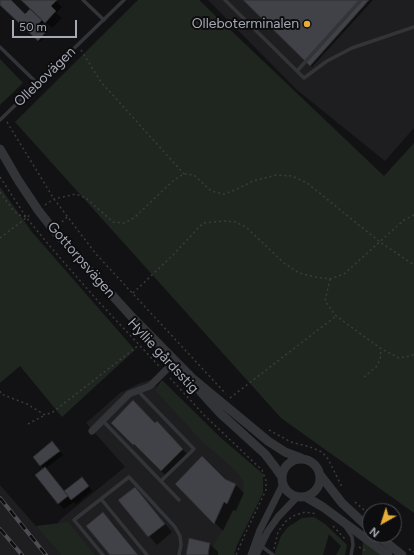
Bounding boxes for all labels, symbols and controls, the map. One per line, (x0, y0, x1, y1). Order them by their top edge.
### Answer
scale bar (14, 12, 79, 38)
place label: Olleboterminalen (192, 16, 299, 32)
marker: Olleboterminalen (302, 19, 312, 29)
text: 50 m (19, 20, 47, 34)
street label: Ollebovägen (11, 44, 79, 110)
street label: Gottorpsvägen (43, 219, 119, 301)
street label: Hyllie gårdsstig (124, 315, 202, 397)
north arrow (362, 503, 402, 543)
text: N (367, 524, 382, 540)

